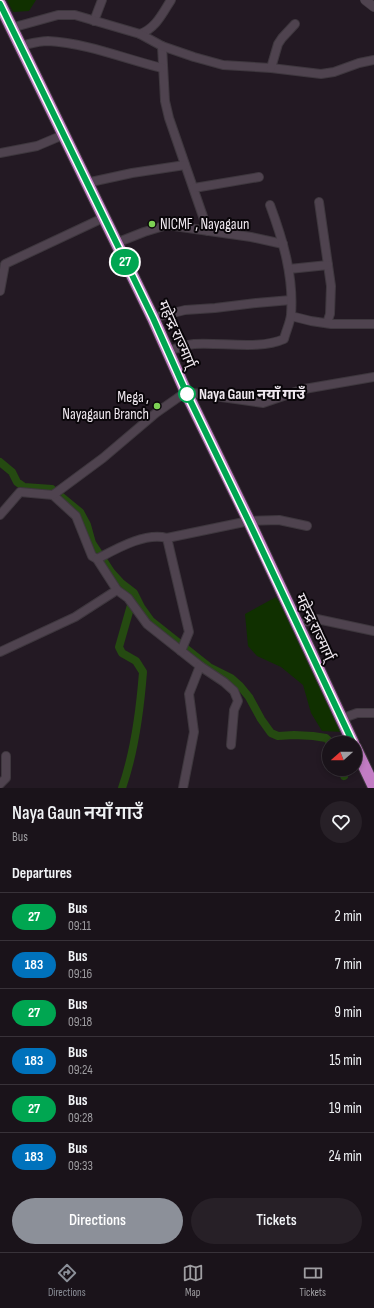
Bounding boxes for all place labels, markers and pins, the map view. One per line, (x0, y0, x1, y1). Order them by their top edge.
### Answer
place label: NICMF , Nayagaun (160, 215, 249, 234)
marker: NICMF , Nayagaun (147, 219, 157, 229)
marker: Naya Gaun नयाँ गाउँ (178, 385, 196, 403)
place label: Naya Gaun नयाँ गाउँ (199, 385, 305, 404)
place label: Mega , Nayagaun Branch (62, 388, 149, 424)
marker: Mega , Nayagaun Branch (152, 401, 162, 411)

